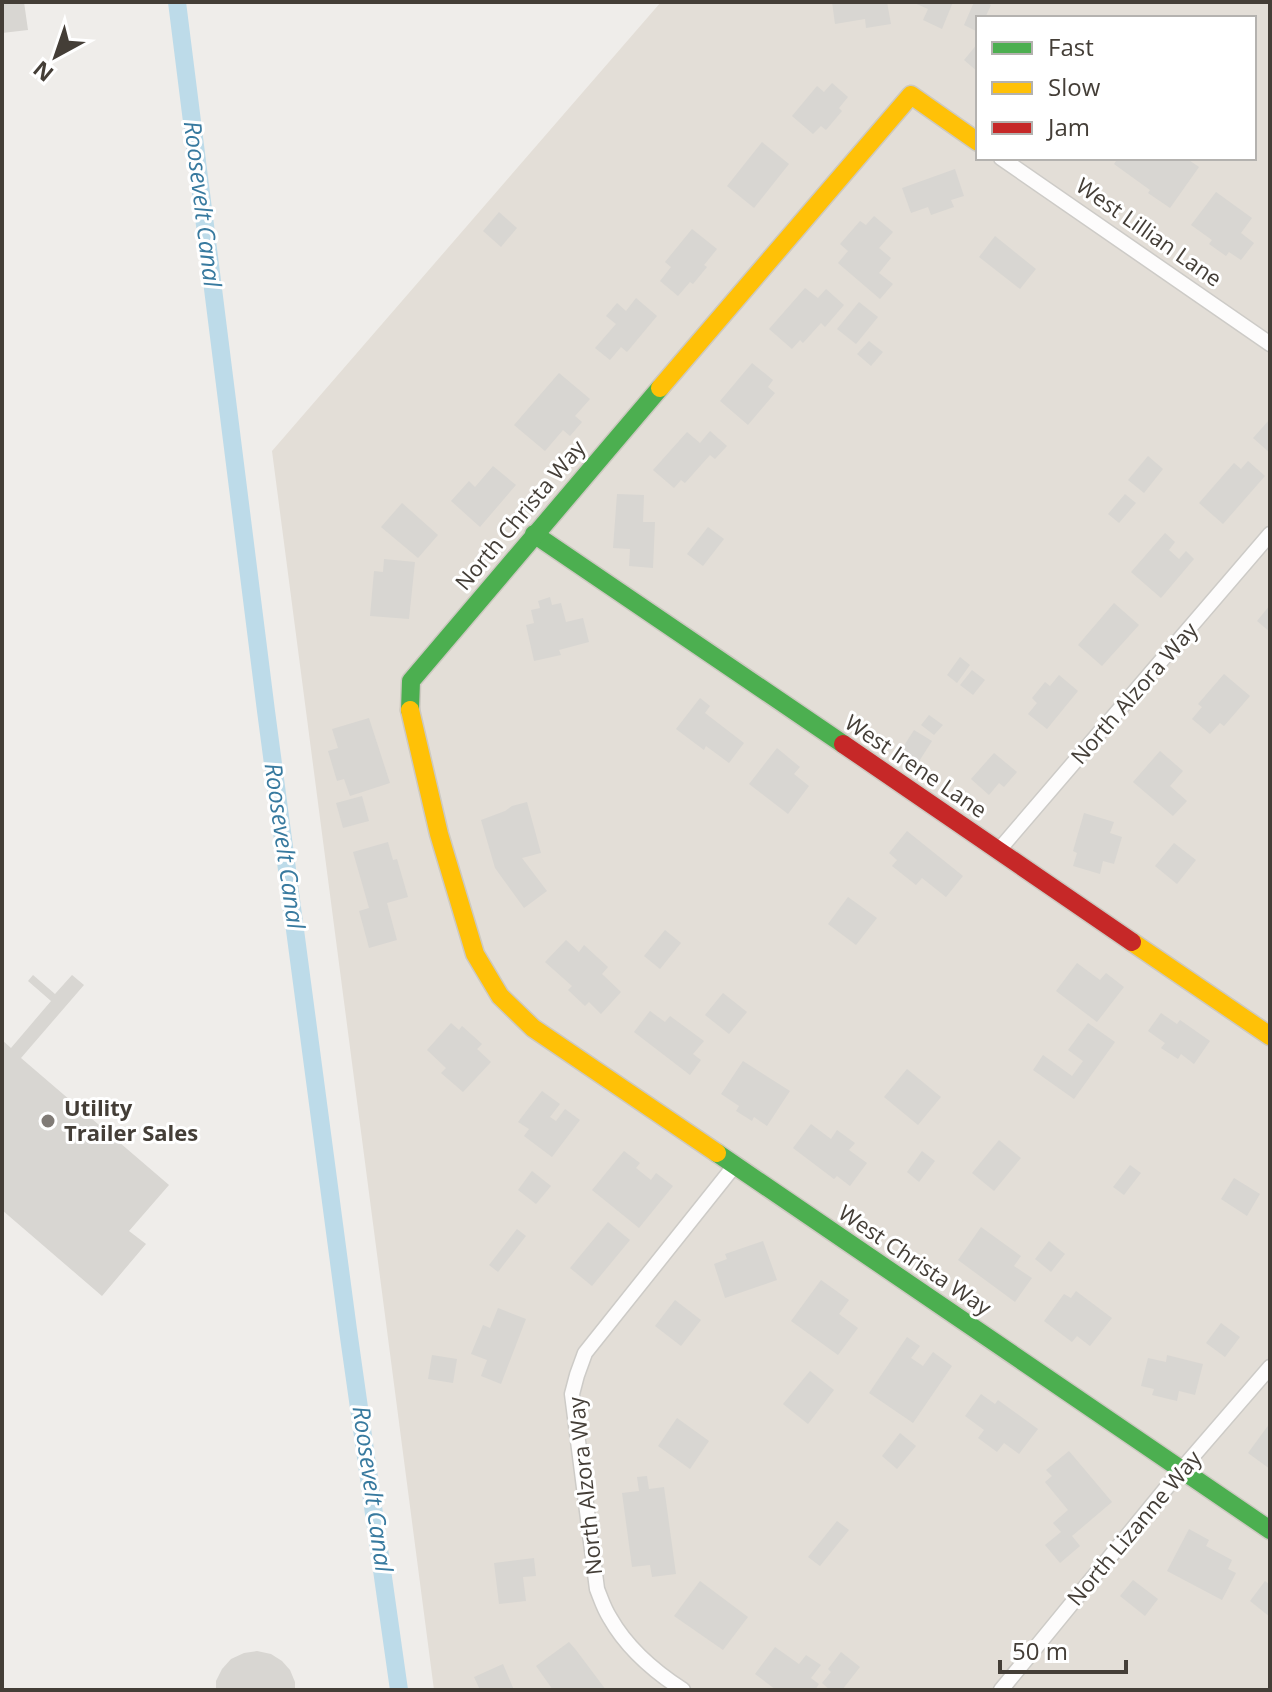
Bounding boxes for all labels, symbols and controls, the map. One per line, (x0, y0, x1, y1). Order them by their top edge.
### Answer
north arrow (16, 16, 96, 96)
legend (976, 16, 1256, 160)
text: Fast (1048, 30, 1094, 63)
text: N (26, 55, 59, 89)
text: Slow (1048, 70, 1101, 103)
text: Jam (1046, 110, 1090, 143)
water label: Roosevelt Canal (177, 119, 230, 290)
street label: West Lillian Lane (1071, 170, 1228, 293)
street label: North Christa Way (447, 432, 592, 596)
street label: North Alzora Way (1063, 614, 1204, 770)
street label: West Irene Lane (840, 707, 993, 824)
water label: Roosevelt Canal (257, 761, 314, 932)
place label: Utility Trailer Sales (64, 1092, 198, 1147)
marker: Utility Trailer Sales (39, 1112, 57, 1130)
street label: West Christa Way (833, 1197, 999, 1322)
street label: North Alzora Way (560, 1394, 608, 1577)
water label: Roosevelt Canal (345, 1404, 402, 1575)
street label: North Lizanne Way (1059, 1443, 1208, 1611)
scale bar (1000, 1624, 1126, 1674)
text: 50 m (1012, 1634, 1068, 1667)

